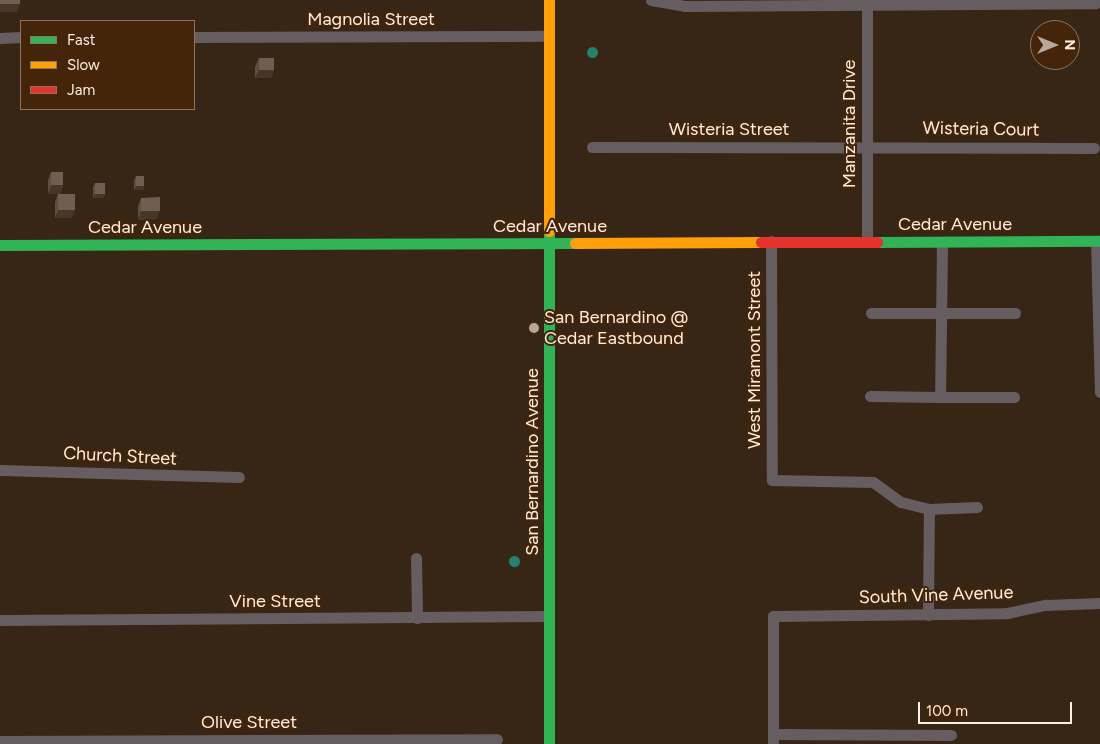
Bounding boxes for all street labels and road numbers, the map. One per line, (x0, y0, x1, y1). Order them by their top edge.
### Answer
street label: Magnolia Street (307, 8, 435, 30)
street label: Manzanita Drive (838, 60, 860, 188)
street label: Wisteria Court (922, 117, 1040, 141)
street label: Wisteria Street (669, 118, 789, 140)
street label: Cedar Avenue (898, 213, 1012, 235)
street label: Cedar Avenue (493, 215, 607, 237)
street label: Cedar Avenue (88, 216, 202, 238)
street label: West Miramont Street (743, 271, 765, 449)
street label: San Bernardino Avenue (521, 368, 543, 556)
street label: Church Street (63, 442, 177, 470)
street label: South Vine Avenue (858, 582, 1014, 608)
street label: Vine Street (229, 590, 321, 612)
street label: Olive Street (201, 711, 297, 733)

